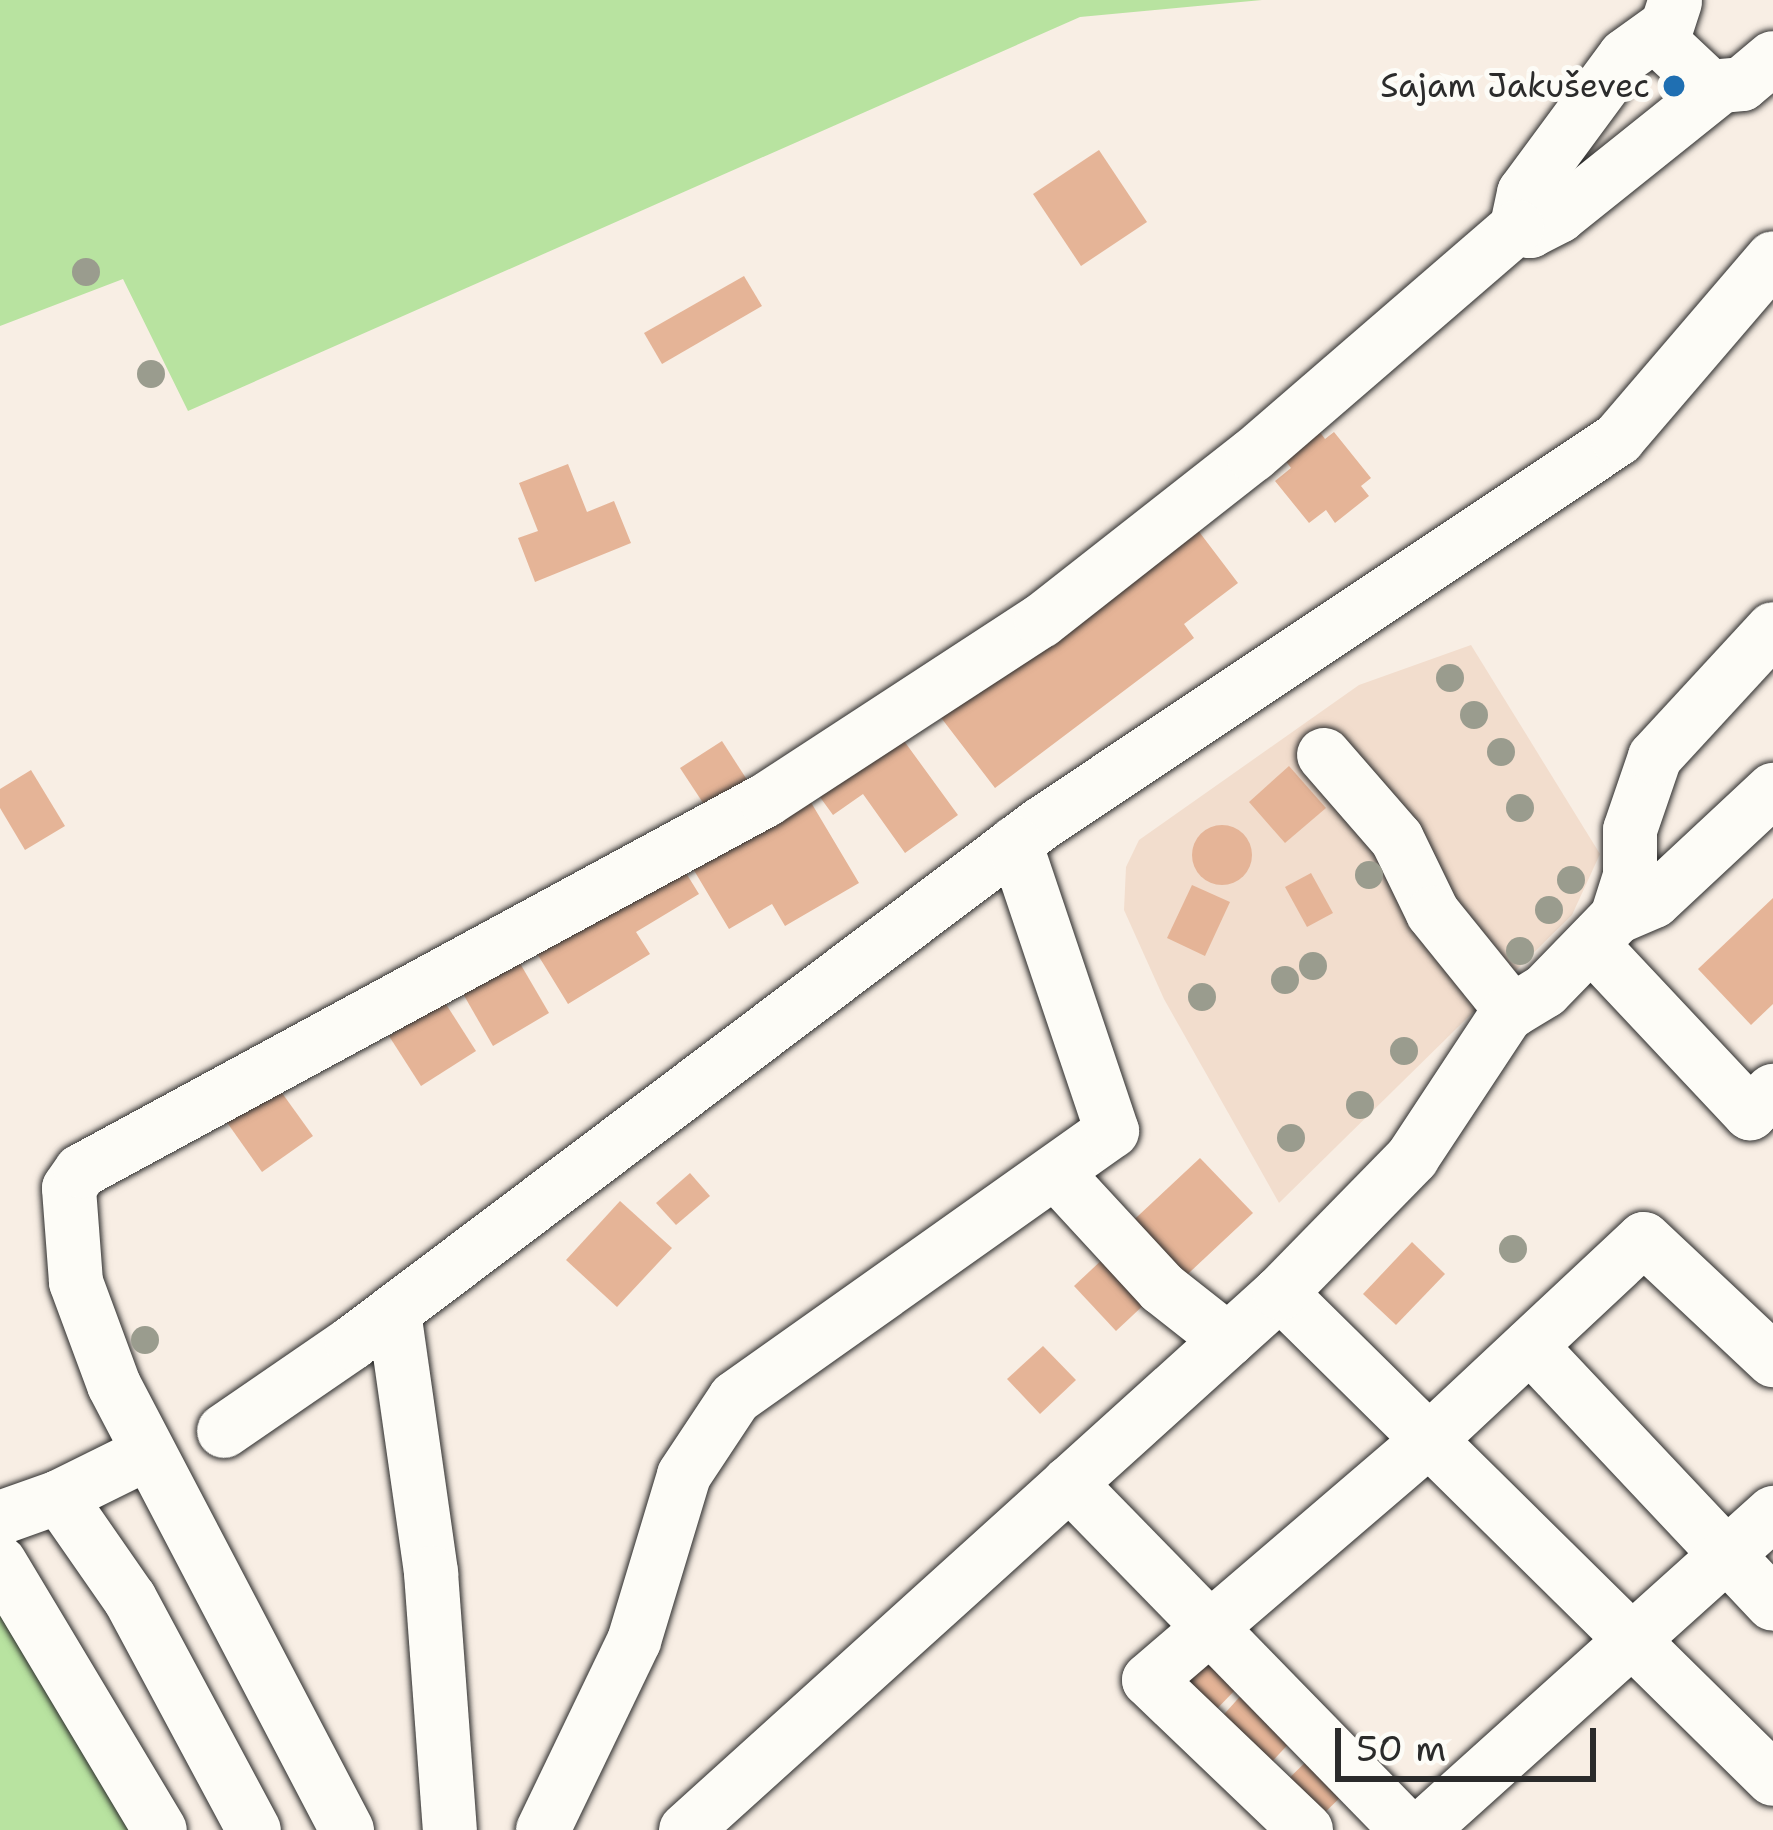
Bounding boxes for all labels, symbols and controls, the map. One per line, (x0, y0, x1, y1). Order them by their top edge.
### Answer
place label: Sajam Jakuševec (1380, 66, 1650, 106)
marker: Sajam Jakuševec (1661, 73, 1687, 99)
scale bar (1341, 1704, 1602, 1778)
text: 50 m (1356, 1724, 1446, 1773)

